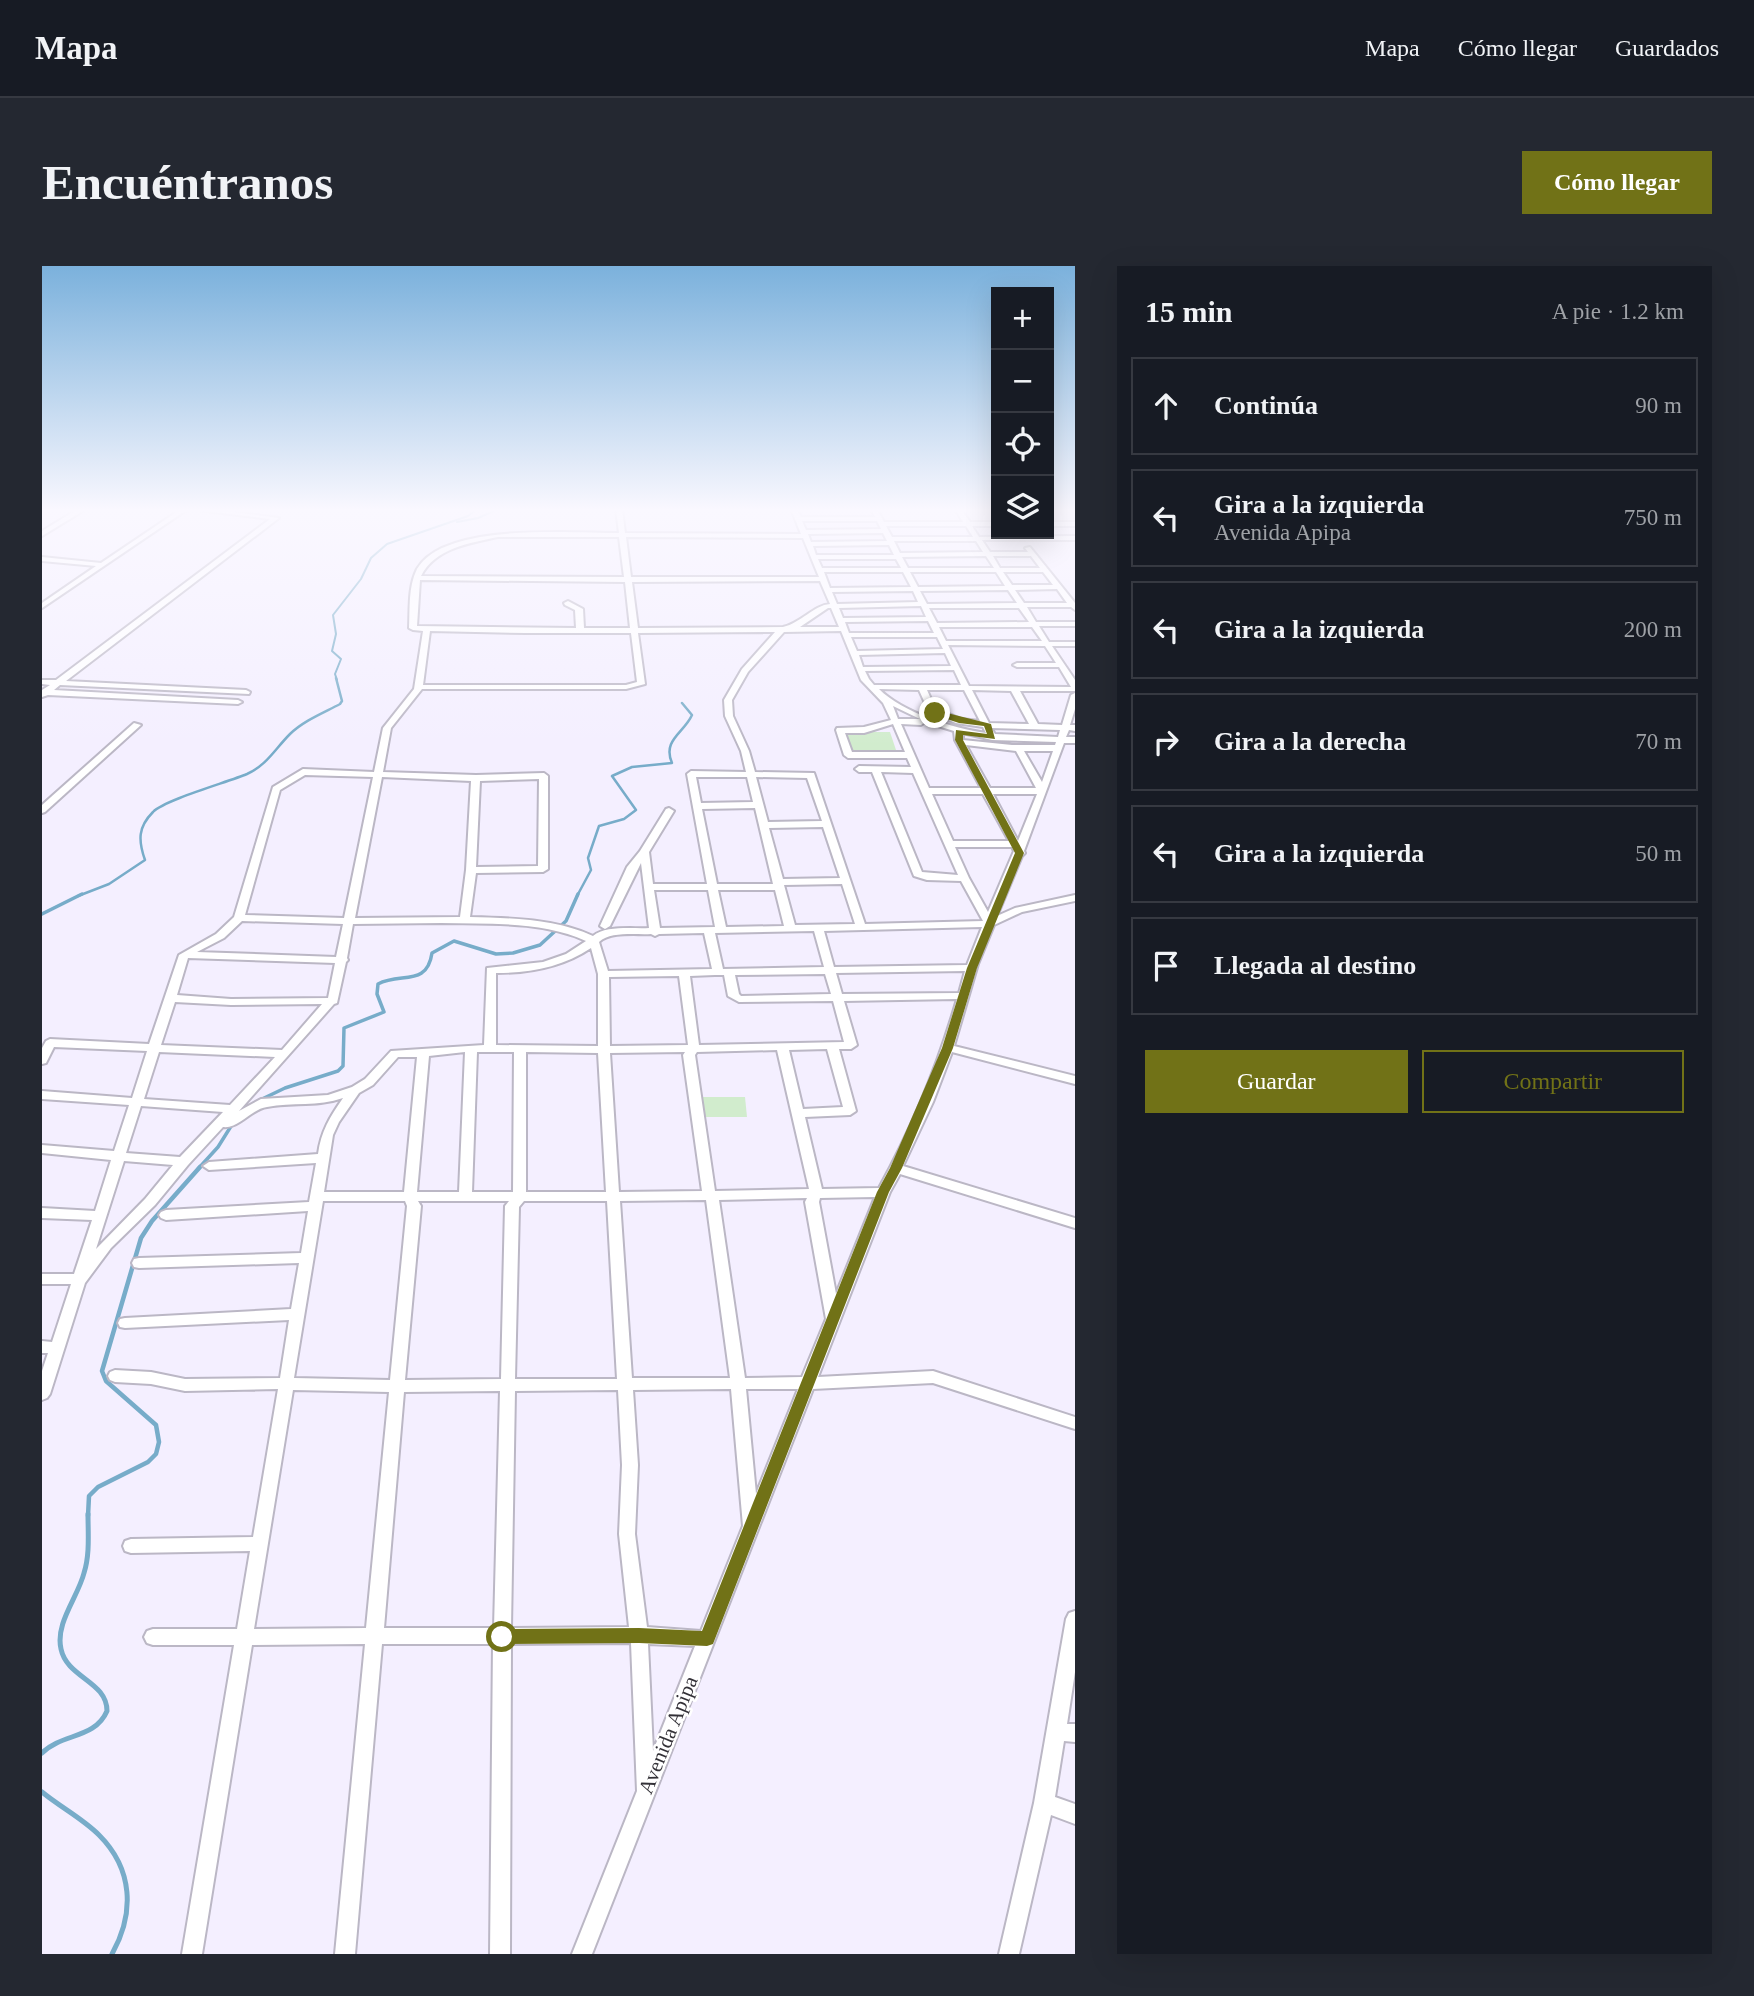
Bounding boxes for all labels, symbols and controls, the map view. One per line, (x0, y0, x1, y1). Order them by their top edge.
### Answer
text: Mapa (35, 30, 118, 66)
text: Mapa (1365, 35, 1420, 61)
text: Cómo llegar (1458, 35, 1577, 61)
text: Guardados (1615, 35, 1719, 61)
button: Cómo llegar (1522, 151, 1712, 214)
text: Encuéntranos (42, 155, 333, 210)
map controls (991, 287, 1054, 539)
button: + (991, 287, 1054, 350)
text: 15 min (1145, 295, 1233, 328)
text: A pie · 1.2 km (1552, 299, 1684, 324)
button: − (991, 350, 1054, 413)
icon: ahead (1147, 387, 1185, 425)
text: Continúa (1214, 391, 1318, 420)
text: 90 m (1635, 393, 1682, 418)
button: locate (991, 413, 1054, 476)
button: layers (991, 476, 1054, 539)
text: Gira a la izquierda (1214, 490, 1424, 519)
icon: left (1147, 499, 1185, 537)
text: 750 m (1624, 505, 1682, 530)
text: Avenida Apipa (1214, 520, 1351, 545)
icon: left (1147, 611, 1185, 649)
text: Gira a la izquierda (1214, 615, 1424, 644)
text: 200 m (1624, 617, 1682, 642)
route end (919, 697, 950, 728)
icon: right (1147, 723, 1185, 761)
text: Gira a la derecha (1214, 727, 1406, 756)
text: 70 m (1635, 729, 1682, 754)
icon: left (1147, 835, 1185, 873)
text: Gira a la izquierda (1214, 839, 1424, 868)
text: 50 m (1635, 841, 1682, 866)
icon: arrive (1147, 947, 1185, 985)
text: Llegada al destino (1214, 951, 1416, 980)
button: Guardar (1145, 1050, 1408, 1113)
button: Compartir (1422, 1050, 1684, 1113)
route start (486, 1621, 517, 1652)
street label: Avenida Apipa (633, 1672, 703, 1797)

